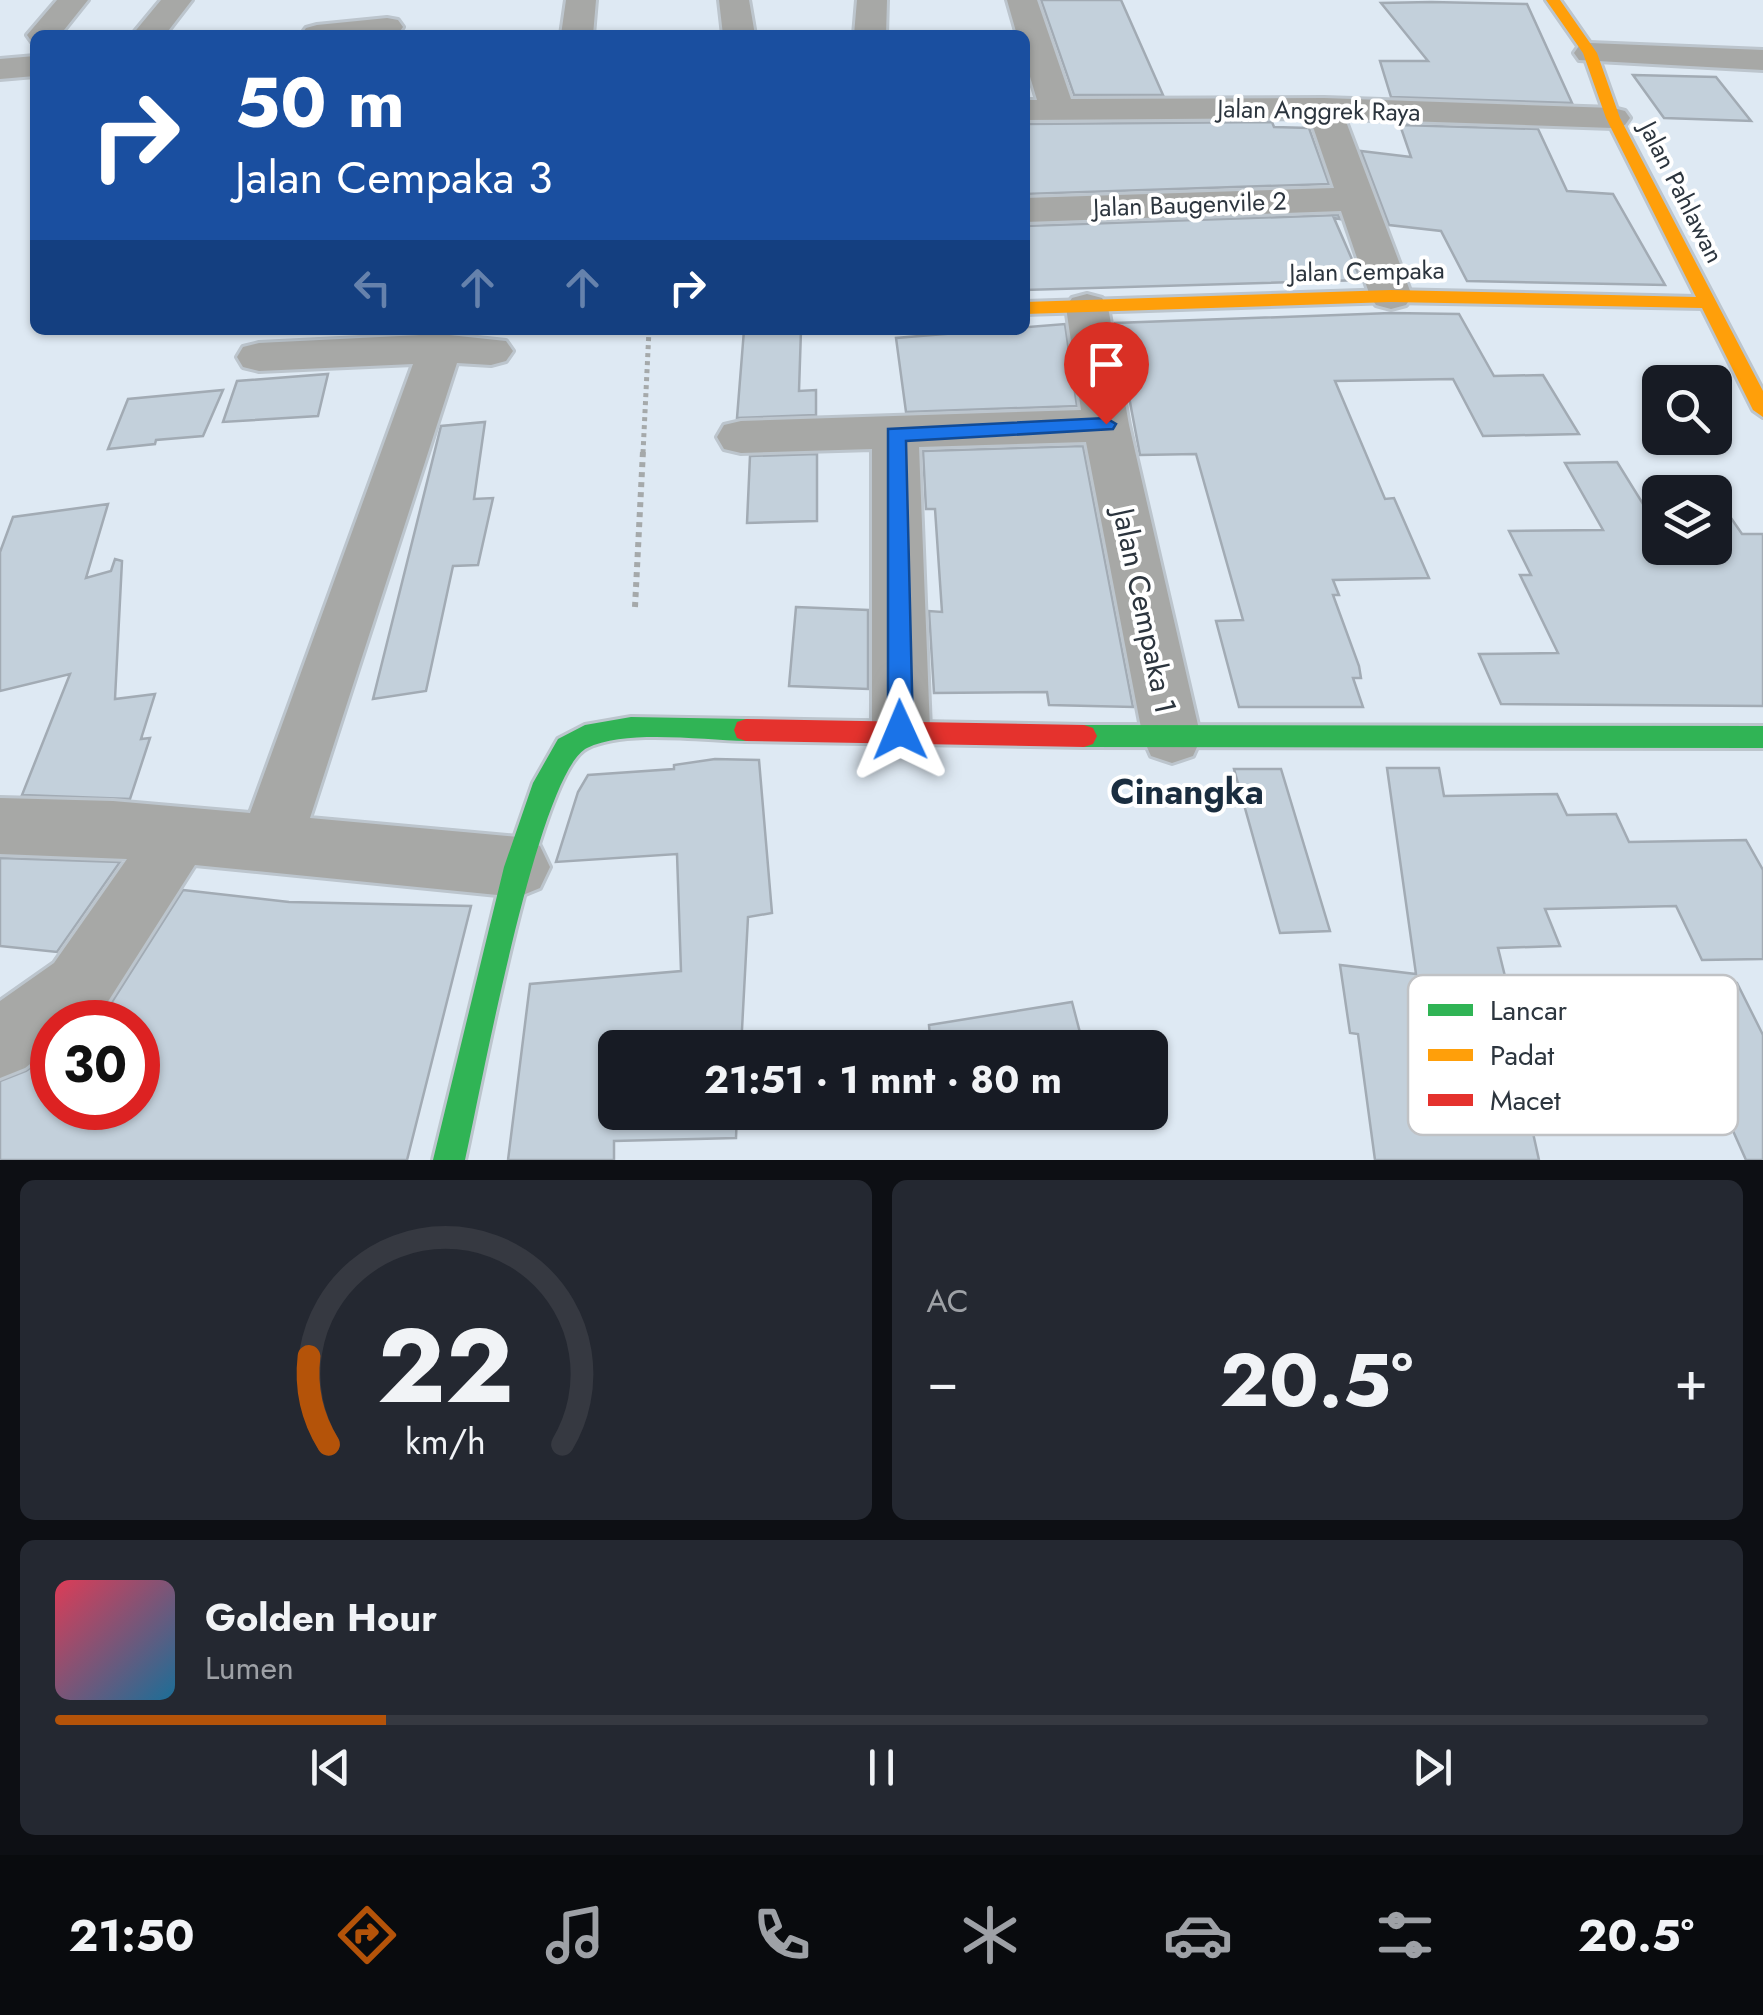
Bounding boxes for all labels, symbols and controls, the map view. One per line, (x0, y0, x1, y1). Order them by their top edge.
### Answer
text: 50 m (235, 52, 405, 153)
icon: right (70, 70, 200, 200)
street label: Jalan Anggrek Raya (1214, 90, 1421, 130)
street label: Jalan Pahlawan (1630, 112, 1733, 269)
text: Jalan Cempaka 3 (235, 145, 552, 210)
street label: Jalan Baugenvile 2 (1090, 183, 1287, 225)
street label: Jalan Cempaka (1286, 252, 1445, 290)
icon: left (345, 260, 400, 315)
icon: ahead (450, 260, 505, 315)
icon: ahead (555, 260, 610, 315)
icon: right (660, 260, 715, 315)
pin (1064, 322, 1149, 425)
icon: arrive (1079, 337, 1134, 392)
map controls (1642, 365, 1732, 565)
button: search (1642, 365, 1732, 455)
button: layers (1642, 475, 1732, 565)
street label: Jalan Cempaka 1 (1101, 501, 1188, 718)
position arrow (848, 678, 952, 782)
district label: Cinangka (1110, 767, 1264, 817)
legend (1408, 975, 1738, 1135)
text: Lancar (1490, 990, 1568, 1031)
speed limit sign: 30 (30, 1000, 160, 1130)
text: Padat (1490, 1035, 1554, 1076)
text: 21:51 · 1 mnt · 80 m (704, 1052, 1062, 1107)
text: Macet (1490, 1080, 1561, 1121)
text: AC (927, 1278, 969, 1324)
text: 22 (378, 1291, 514, 1441)
text: 20.5° (1220, 1326, 1413, 1434)
text: − (927, 1341, 959, 1421)
text: + (1674, 1341, 1708, 1421)
text: km/h (405, 1416, 486, 1467)
text: Golden Hour (205, 1590, 437, 1645)
text: Lumen (205, 1645, 294, 1691)
icon: previous (303, 1740, 358, 1795)
icon: pause (854, 1740, 909, 1795)
icon: next (1405, 1740, 1460, 1795)
icon: directions (332, 1900, 402, 1970)
icon: music (540, 1900, 610, 1970)
icon: phone (747, 1900, 817, 1970)
icon: climate (955, 1900, 1025, 1970)
icon: car (1163, 1900, 1233, 1970)
icon: filters (1370, 1900, 1440, 1970)
text: 21:50 (69, 1903, 195, 1968)
text: 20.5° (1578, 1903, 1694, 1968)

